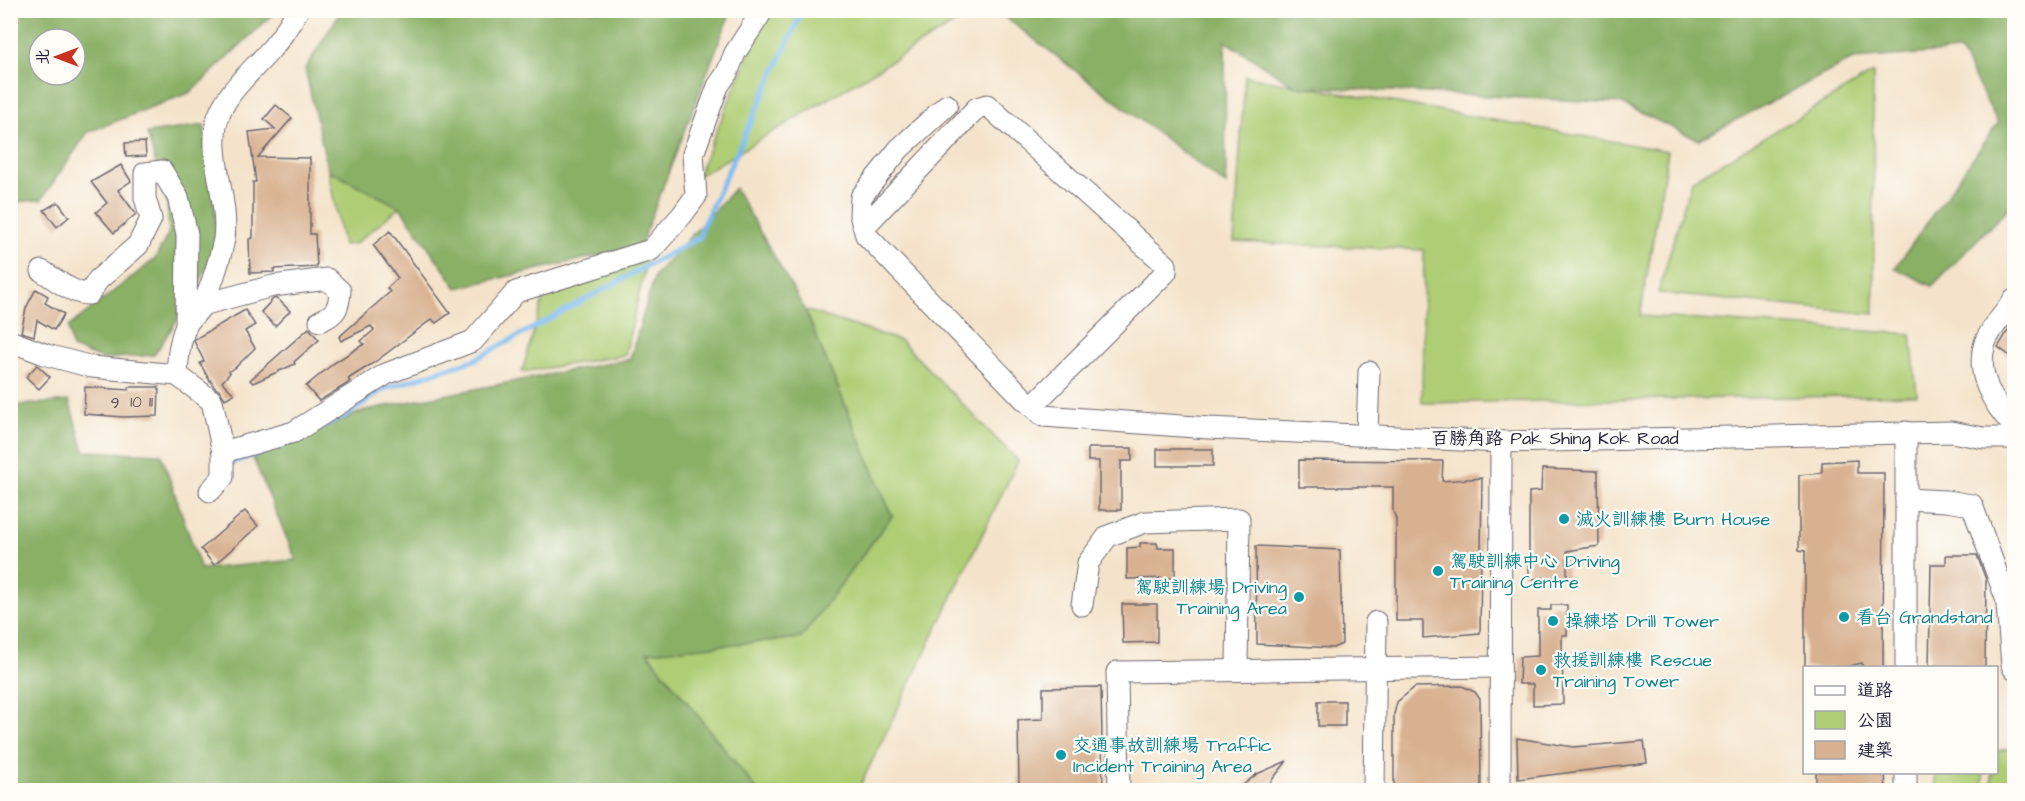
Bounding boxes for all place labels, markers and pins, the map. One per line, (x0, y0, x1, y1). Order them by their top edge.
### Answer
place label: 滅火訓練樓 Burn House (1576, 507, 1770, 532)
marker: 滅火訓練樓 Burn House (1557, 512, 1571, 526)
place label: 駕駛訓練中心 Driving Training Centre (1450, 549, 1620, 596)
marker: 駕駛訓練中心 Driving Training Centre (1431, 564, 1445, 578)
place label: 駕駛訓練場 Driving Training Area (1135, 575, 1287, 622)
marker: 駕駛訓練場 Driving Training Area (1292, 590, 1306, 604)
place label: 看台 Grandstand (1856, 605, 1993, 630)
place label: 操練塔 Drill Tower (1565, 609, 1719, 634)
marker: 看台 Grandstand (1837, 610, 1851, 624)
marker: 操練塔 Drill Tower (1546, 614, 1560, 628)
place label: 救援訓練樓 Rescue Training Tower (1553, 648, 1712, 695)
marker: 救援訓練樓 Rescue Training Tower (1534, 663, 1548, 677)
place label: 交通事故訓練場 Traffic Incident Training Area (1073, 733, 1272, 780)
marker: 交通事故訓練場 Traffic Incident Training Area (1054, 748, 1068, 762)

